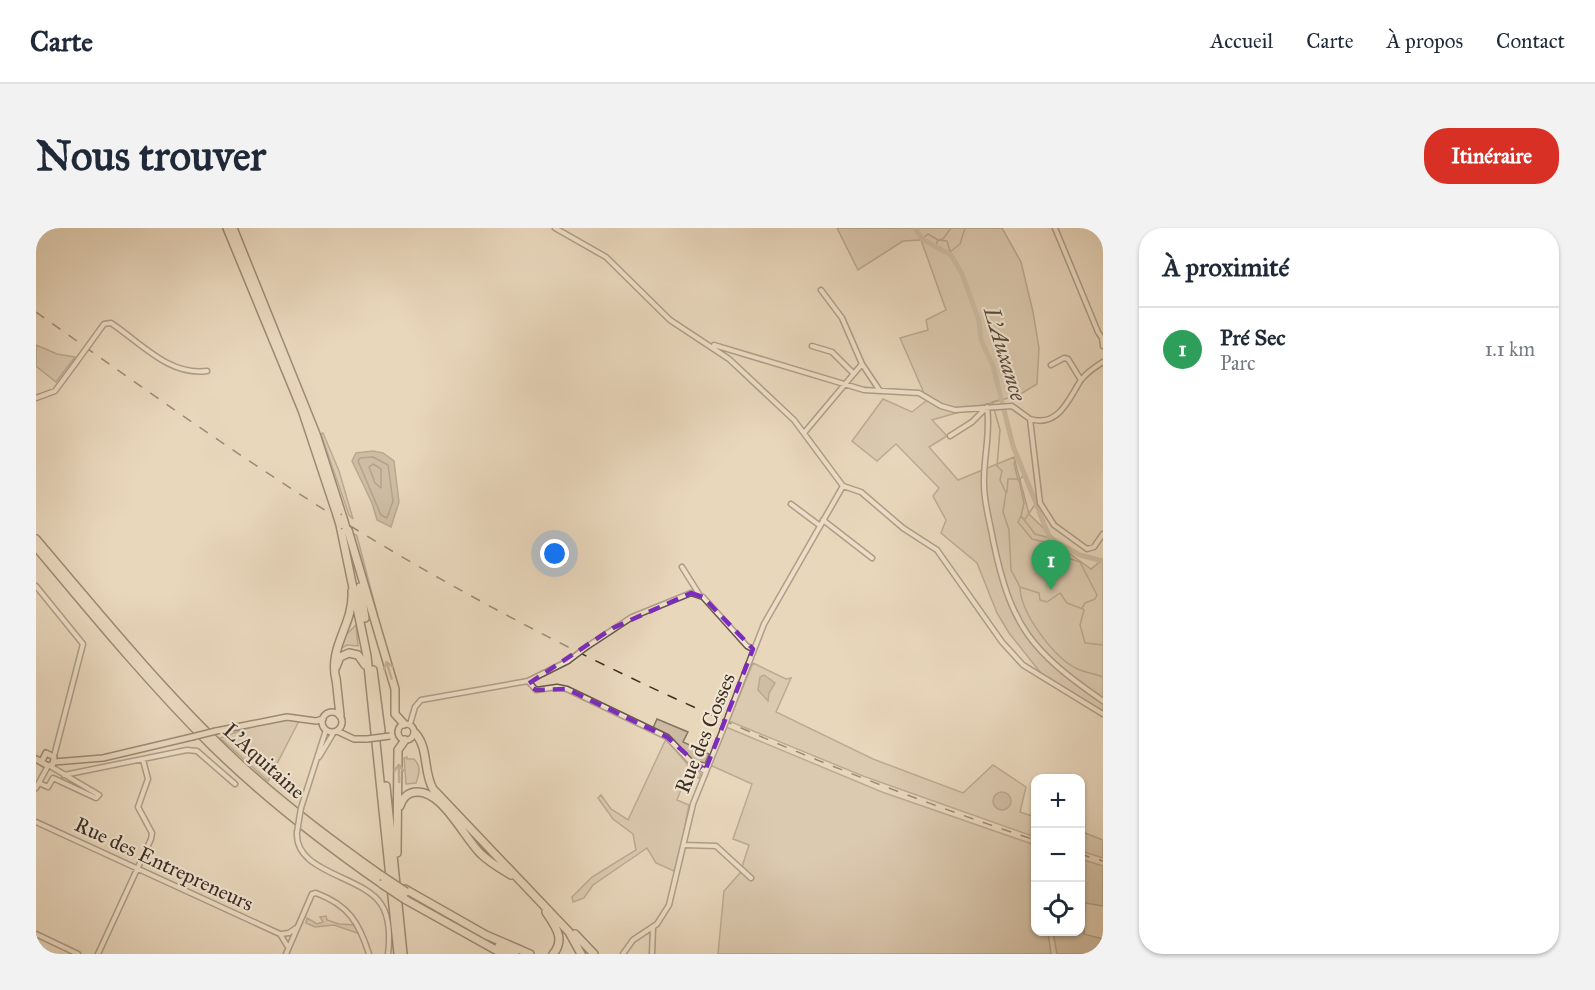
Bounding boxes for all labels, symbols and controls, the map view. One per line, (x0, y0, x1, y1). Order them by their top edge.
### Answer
text: Carte (30, 24, 93, 59)
text: Accueil (1210, 28, 1273, 54)
text: Carte (1306, 28, 1354, 54)
text: À propos (1387, 28, 1463, 54)
text: Contact (1496, 28, 1565, 54)
button: Itinéraire (1424, 128, 1559, 184)
text: Nous trouver (36, 130, 266, 182)
text: À proximité (1163, 251, 1289, 283)
water label: L’Auxance (978, 303, 1032, 405)
text: Pré Sec (1220, 324, 1286, 351)
text: 1 (1179, 337, 1186, 361)
text: 1.1 km (1485, 337, 1535, 361)
text: Parc (1220, 351, 1255, 375)
your location (540, 539, 569, 568)
pin: 1 (1032, 540, 1070, 590)
one-way arrow (383, 661, 394, 680)
street label: Rue des Cosses (669, 669, 741, 797)
street label: L'Aquitaine (218, 717, 310, 805)
one-way arrow (393, 764, 404, 784)
map controls (1031, 774, 1085, 936)
button: + (1031, 774, 1085, 828)
street label: Rue des Entrepreneurs (70, 811, 258, 917)
button: − (1031, 828, 1085, 882)
button: locate (1031, 882, 1085, 936)

